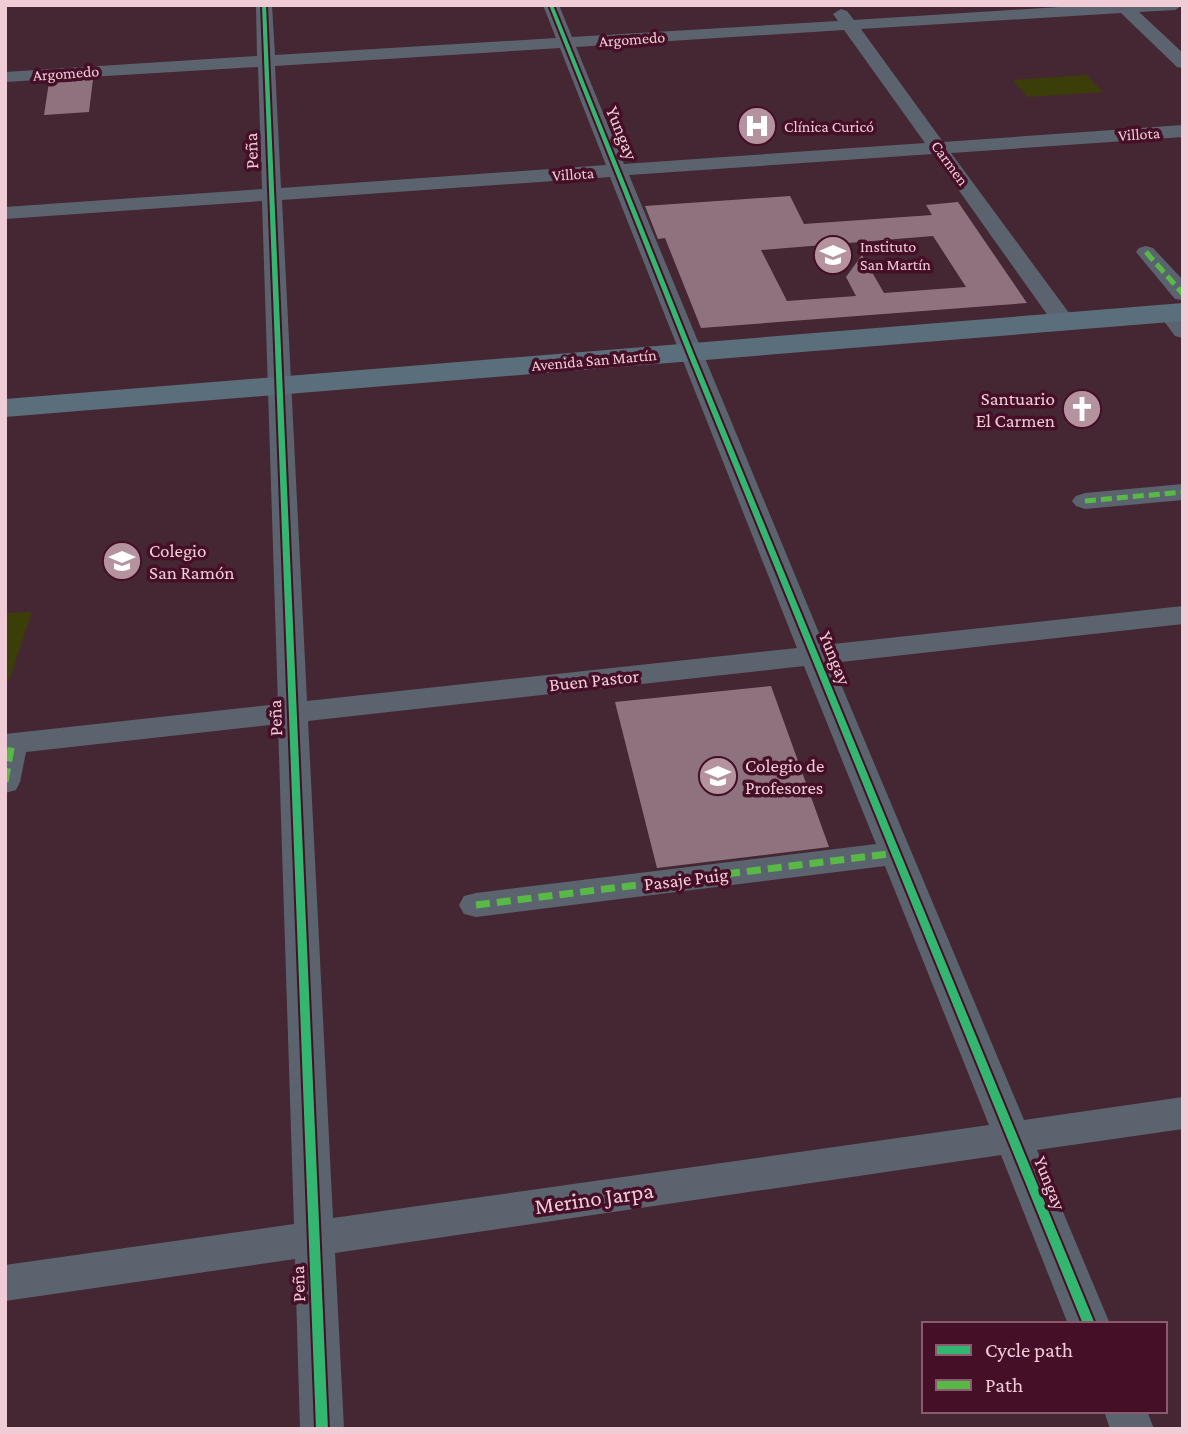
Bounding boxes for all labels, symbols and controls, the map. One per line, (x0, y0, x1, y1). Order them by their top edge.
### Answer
street label: Argomedo (598, 28, 666, 51)
street label: Argomedo (32, 62, 100, 85)
street label: Yungay (602, 103, 642, 163)
hospital icon: Clínica Curicó (736, 105, 778, 147)
place label: Clínica Curicó (784, 118, 874, 135)
street label: Villota (1117, 124, 1161, 144)
street label: Peña (240, 132, 262, 170)
street label: Carmen (928, 137, 972, 189)
street label: Villota (551, 164, 595, 184)
school or university icon: Instituto San Martín (812, 234, 854, 276)
place label: Instituto San Martín (860, 238, 931, 273)
street label: Avenida San Martín (531, 346, 658, 374)
place label: Santuario El Carmen (976, 388, 1055, 431)
church icon: Santuario El Carmen (1061, 388, 1103, 430)
school or university icon: Colegio San Ramón (101, 540, 143, 582)
place label: Colegio San Ramón (149, 540, 235, 583)
street label: Yungay (815, 628, 855, 688)
street label: Buen Pastor (548, 665, 640, 695)
street label: Peña (264, 699, 286, 737)
school or university icon: Colegio de Profesores (697, 755, 739, 797)
place label: Colegio de Profesores (745, 755, 824, 798)
street label: Pasaje Puig (643, 863, 729, 896)
street label: Yungay (1030, 1153, 1070, 1213)
street label: Merino Jarpa (533, 1177, 655, 1219)
street label: Peña (287, 1265, 309, 1303)
legend (922, 1322, 1167, 1413)
text: Cycle path (985, 1338, 1073, 1362)
text: Path (985, 1373, 1023, 1397)

